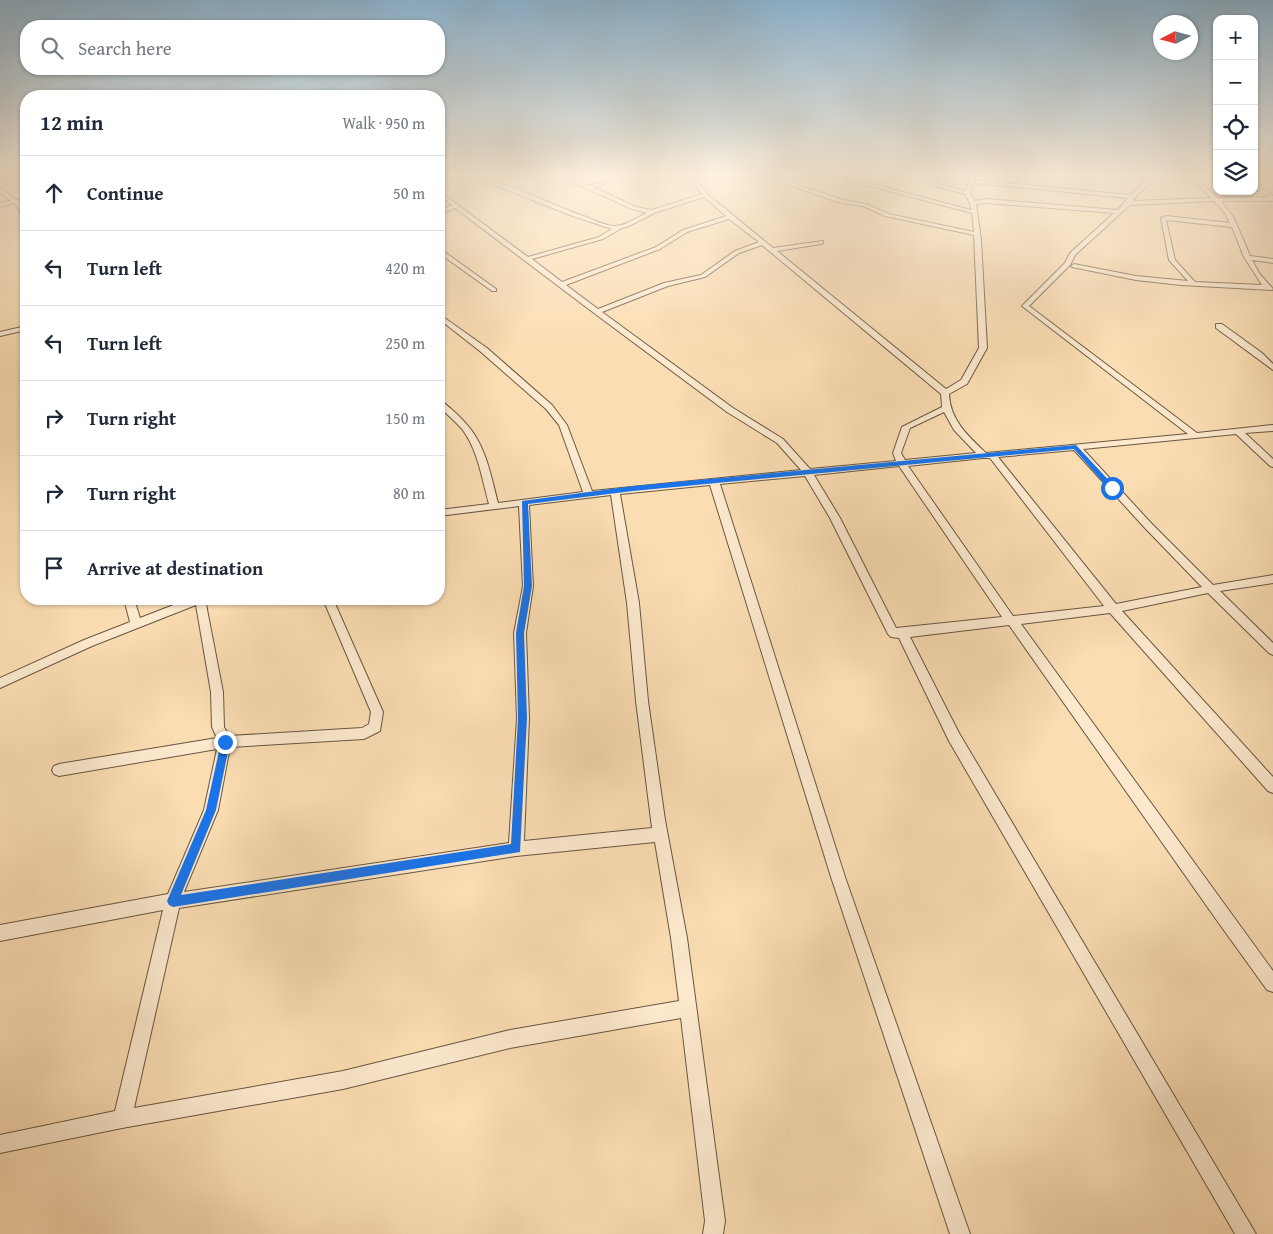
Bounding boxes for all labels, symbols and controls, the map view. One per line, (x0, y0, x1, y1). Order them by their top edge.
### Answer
north arrow (1153, 15, 1198, 60)
map controls (1213, 15, 1258, 195)
button: + (1213, 15, 1258, 60)
search box (20, 20, 445, 75)
icon: search (38, 34, 66, 62)
text: Search here (78, 34, 172, 62)
button: − (1213, 60, 1258, 105)
button: locate (1213, 105, 1258, 150)
text: 12 min (40, 107, 103, 138)
text: Walk · 950 m (342, 111, 425, 135)
button: layers (1213, 150, 1258, 195)
icon: ahead (40, 179, 68, 207)
text: Continue (87, 179, 164, 207)
text: 50 m (393, 181, 425, 205)
icon: left (40, 254, 68, 282)
text: Turn left (87, 254, 162, 282)
text: 420 m (385, 256, 425, 280)
icon: left (40, 329, 68, 357)
text: Turn left (87, 329, 162, 357)
text: 250 m (385, 331, 425, 355)
icon: right (40, 404, 68, 432)
text: Turn right (87, 404, 176, 432)
text: 150 m (385, 406, 425, 430)
route start (1101, 477, 1124, 500)
icon: right (40, 479, 68, 507)
text: Turn right (87, 479, 176, 507)
text: 80 m (393, 481, 425, 505)
icon: arrive (40, 554, 68, 582)
text: Arrive at destination (87, 554, 263, 582)
route end (214, 731, 237, 754)

